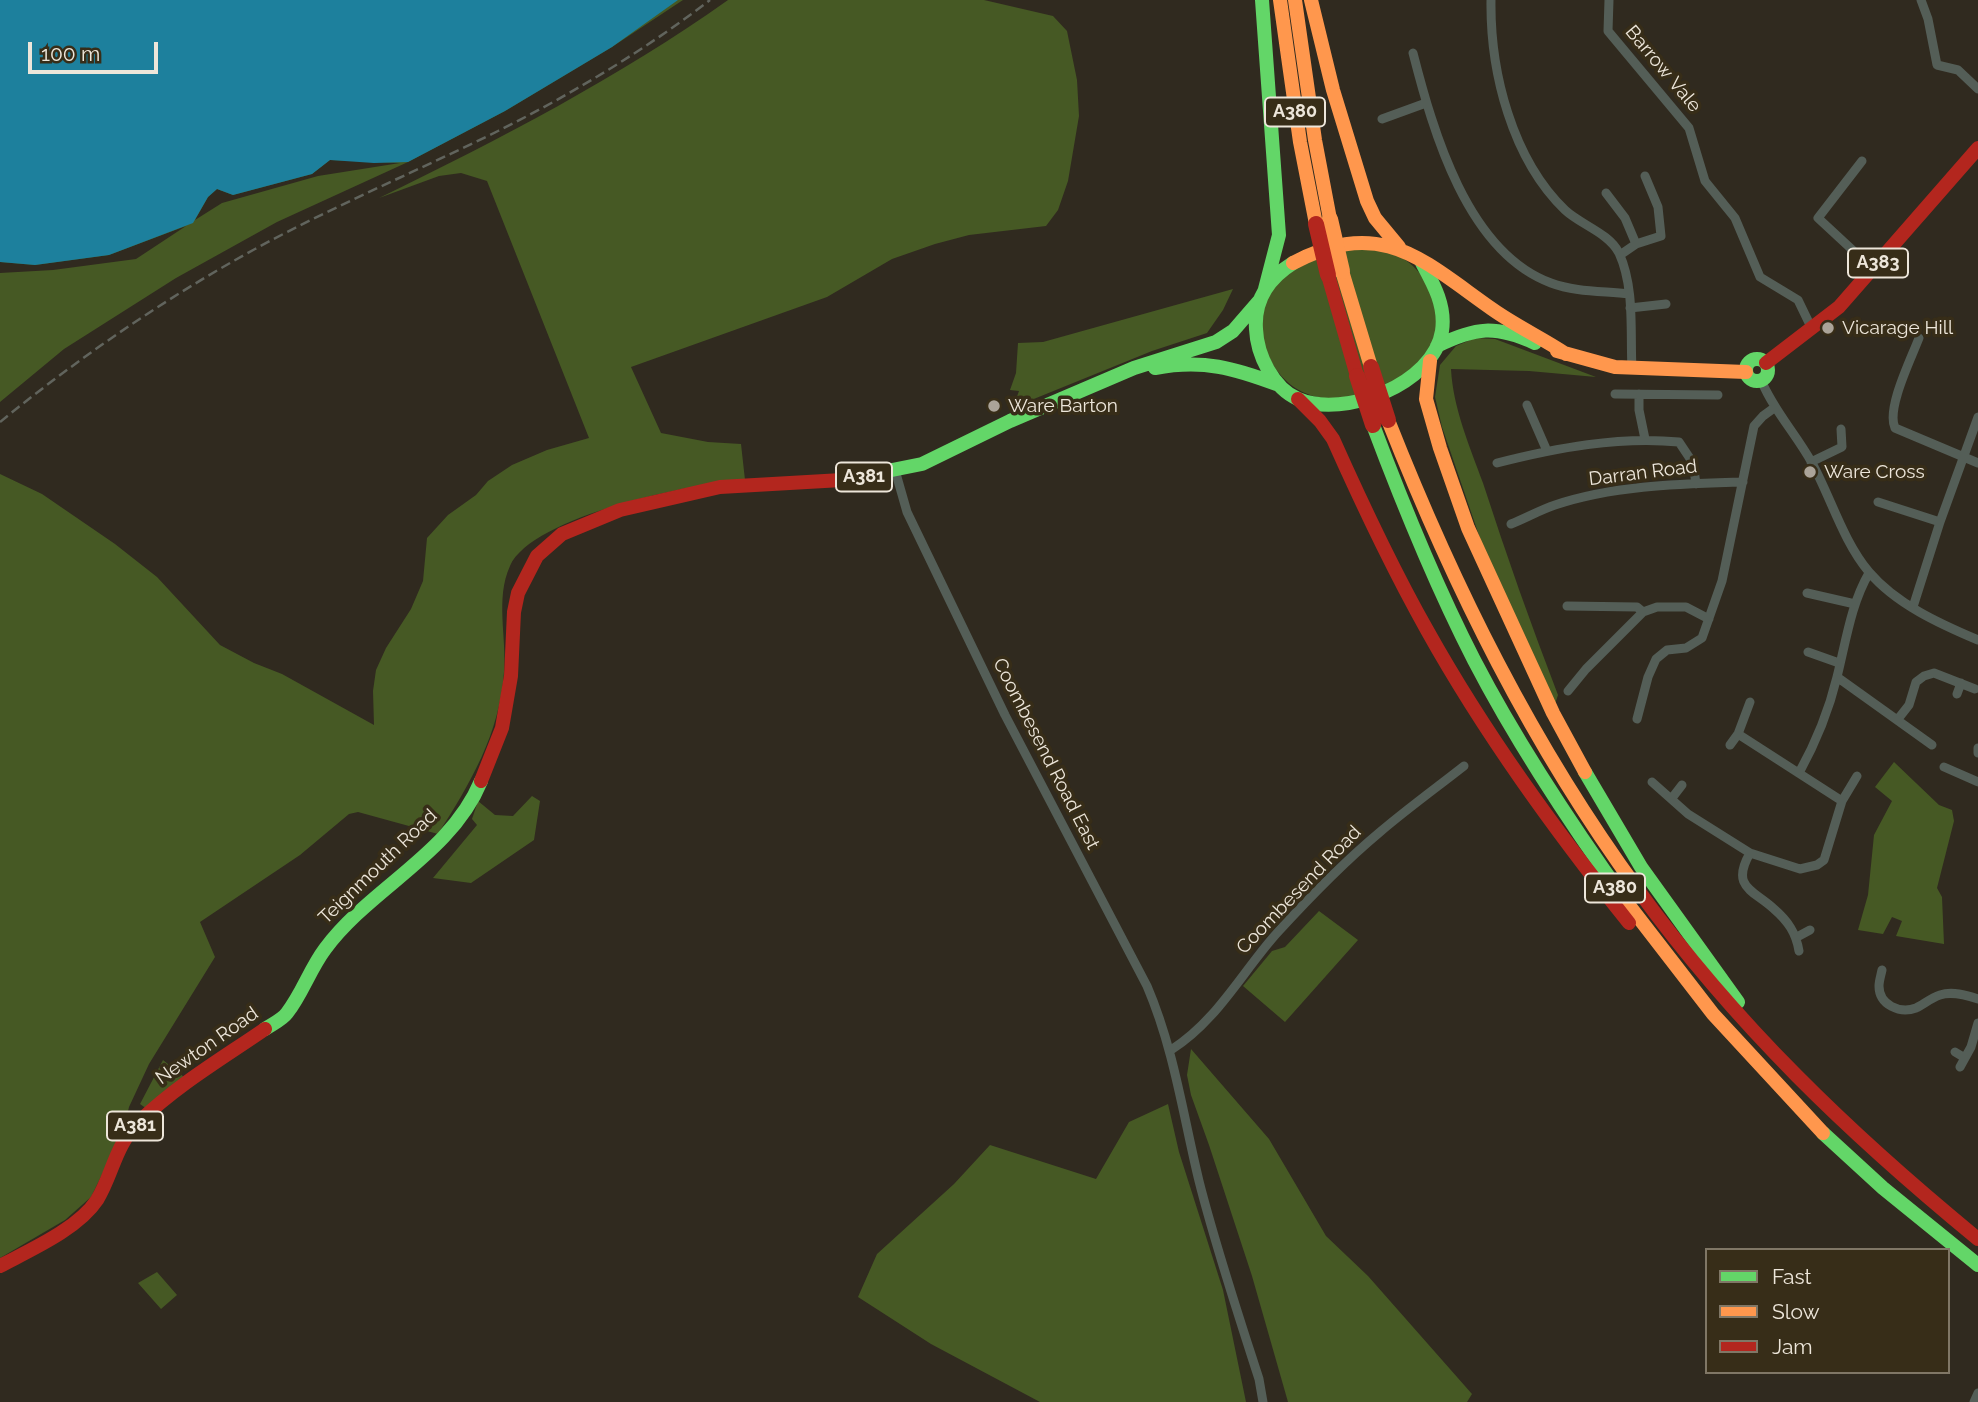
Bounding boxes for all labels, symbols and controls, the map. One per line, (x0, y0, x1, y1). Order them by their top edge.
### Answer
street label: Barrow Vale (1620, 21, 1706, 117)
scale bar (32, 28, 161, 72)
text: 100 m (41, 41, 100, 66)
road number: A380 (1265, 98, 1325, 127)
road number: A383 (1848, 248, 1908, 278)
place label: Vicarage Hill (1842, 317, 1953, 339)
marker: Vicarage Hill (1820, 320, 1836, 336)
place label: Ware Barton (1008, 395, 1118, 417)
marker: Ware Barton (986, 398, 1002, 414)
street label: Darran Road (1588, 455, 1698, 491)
place label: Ware Cross (1824, 461, 1925, 483)
road number: A381 (836, 462, 892, 491)
marker: Ware Cross (1802, 464, 1818, 480)
street label: Coombesend Road East (988, 654, 1104, 854)
street label: Teignmouth Road (314, 805, 442, 929)
street label: Coombesend Road (1232, 821, 1366, 959)
road number: A380 (1585, 874, 1645, 903)
street label: Newton Road (151, 1002, 263, 1090)
road number: A381 (107, 1112, 163, 1140)
legend (1705, 1248, 1950, 1374)
text: Fast (1772, 1264, 1812, 1289)
text: Slow (1772, 1299, 1820, 1324)
text: Jam (1772, 1334, 1813, 1359)

